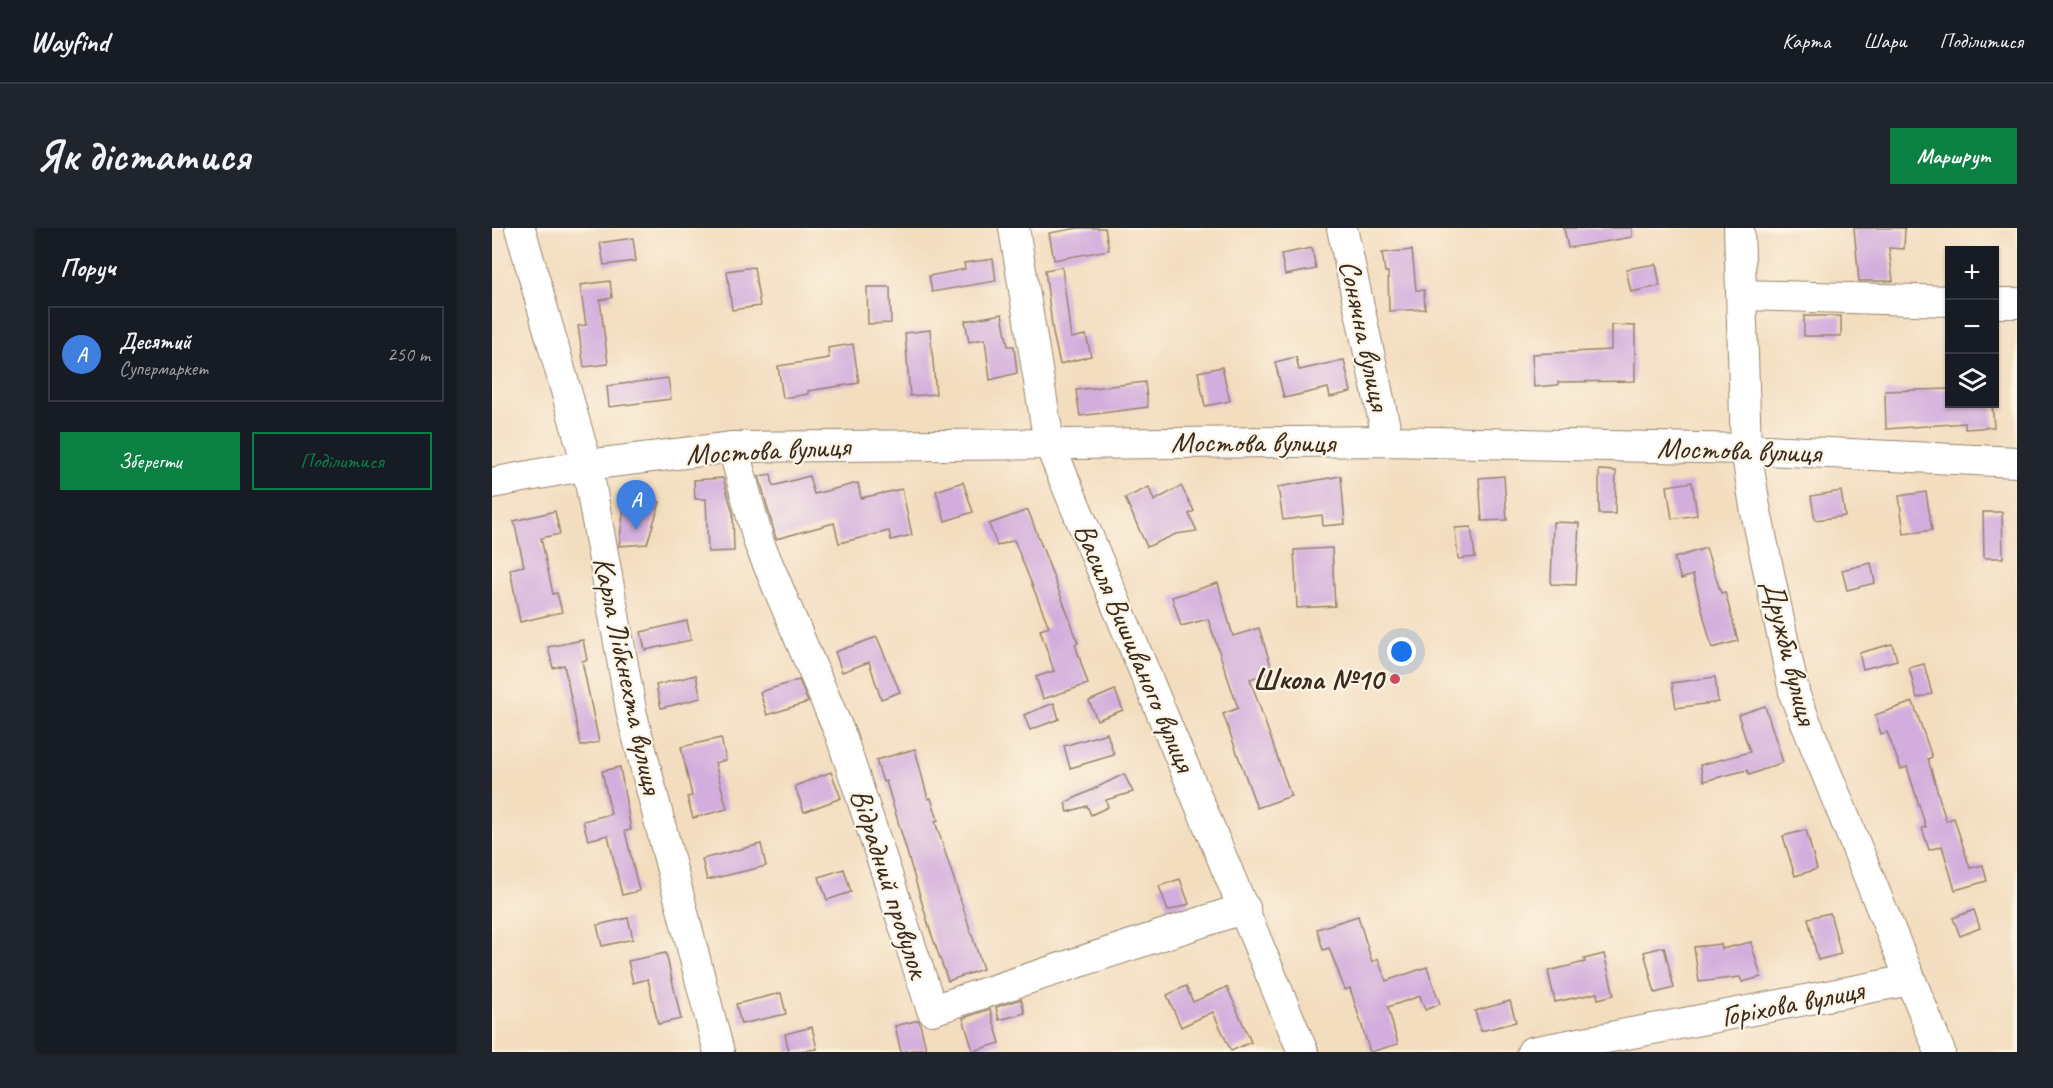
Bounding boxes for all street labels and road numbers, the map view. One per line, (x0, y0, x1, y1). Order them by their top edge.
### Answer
street label: Сонячна вулиця (1331, 256, 1400, 416)
street label: Мостова вулиця (1171, 423, 1338, 461)
street label: Мостова вулиця (685, 427, 854, 473)
street label: Мостова вулиця (1656, 428, 1824, 472)
street label: Василя Вишиваного вулиця (1066, 517, 1205, 779)
street label: Карла Лібкнехта вулиця (584, 553, 672, 799)
street label: Дружби вулиця (1754, 576, 1827, 731)
street label: Відрадний провулок (842, 784, 939, 984)
street label: Горіхова вулиця (1718, 970, 1869, 1035)

